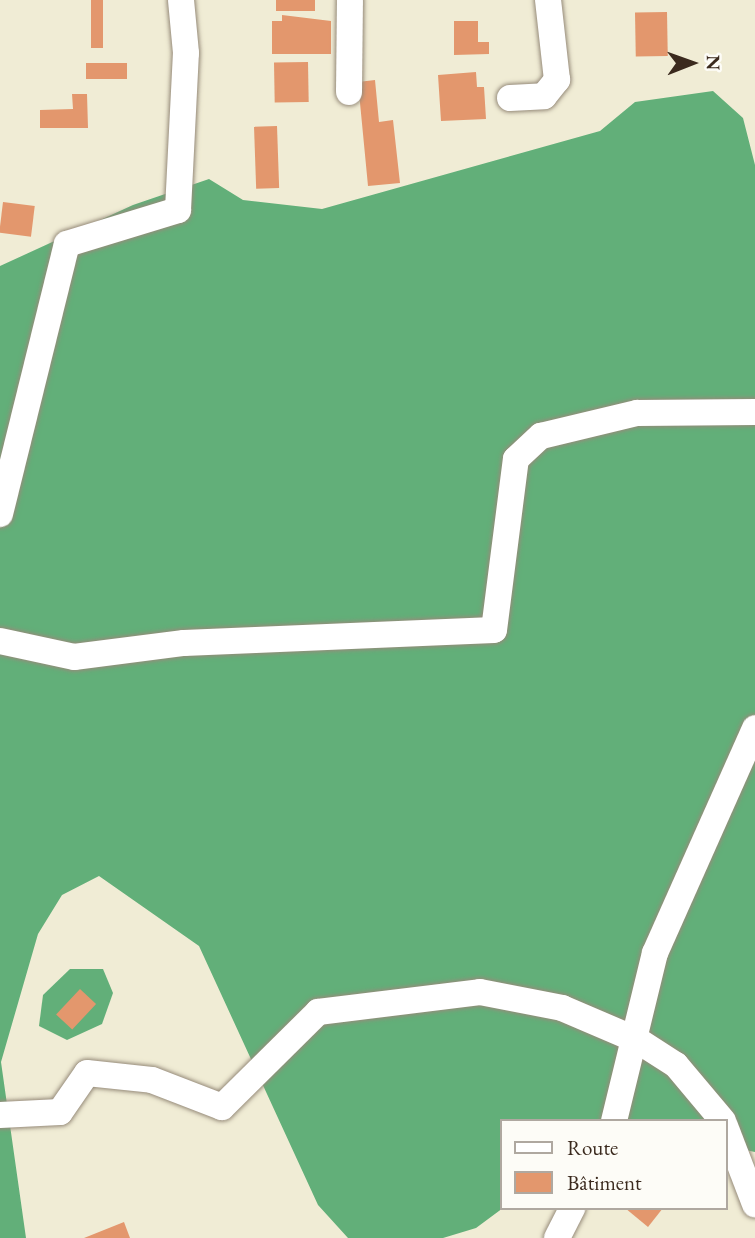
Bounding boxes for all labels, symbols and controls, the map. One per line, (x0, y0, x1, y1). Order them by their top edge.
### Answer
north arrow (657, 28, 727, 98)
text: N (701, 55, 726, 71)
legend (500, 1119, 727, 1210)
text: Route (567, 1134, 618, 1161)
text: Bâtiment (567, 1169, 642, 1196)

